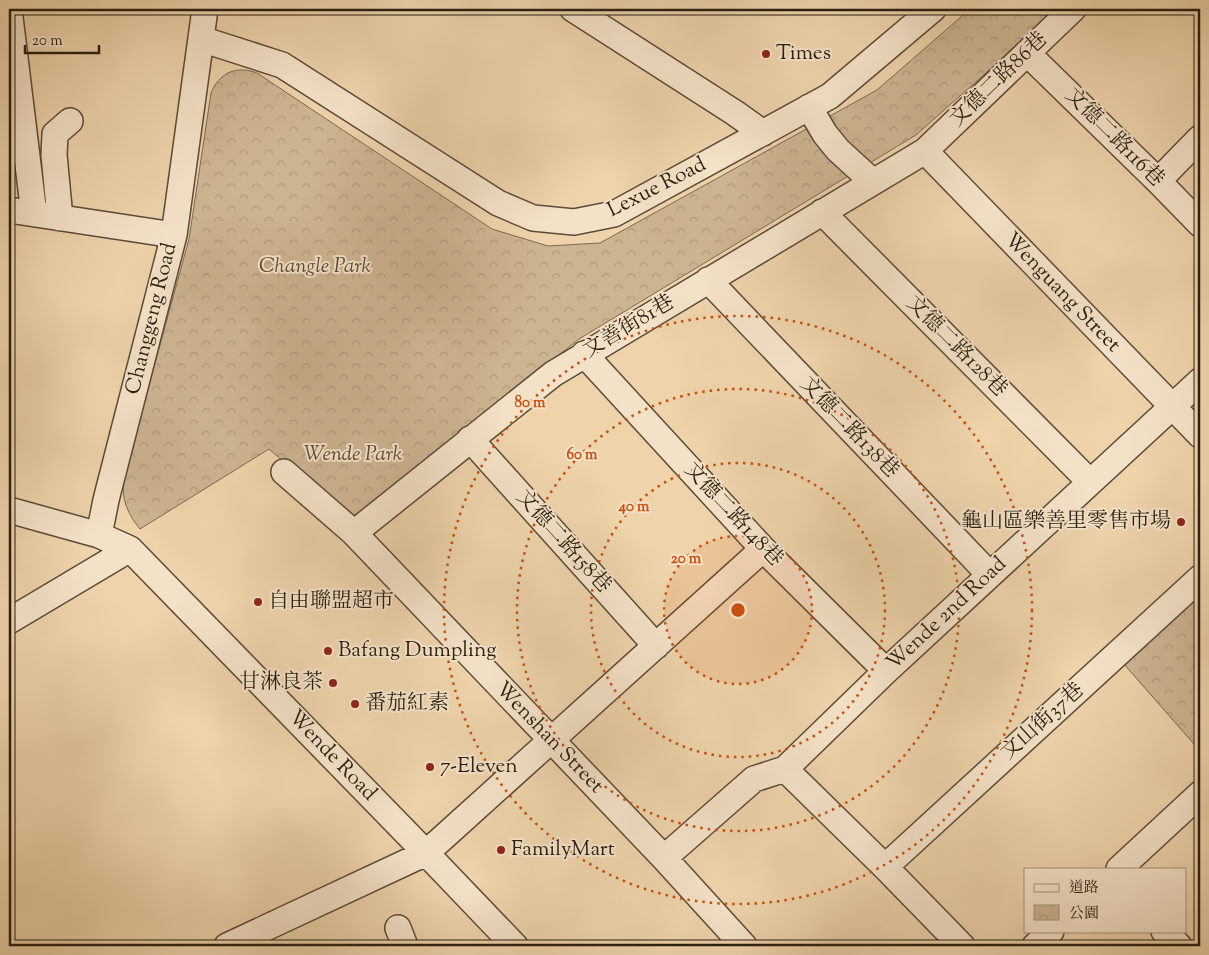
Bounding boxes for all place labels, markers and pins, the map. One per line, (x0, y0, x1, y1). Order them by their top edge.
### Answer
place label: Times (776, 39, 831, 69)
marker: Times (760, 48, 772, 60)
place label: 龜山區樂善里零售市場 (961, 507, 1171, 537)
marker: 龜山區樂善里零售市場 (1175, 516, 1187, 528)
place label: 自由聯盟超市 (268, 587, 394, 617)
marker: 自由聯盟超市 (252, 596, 264, 608)
centre of rings (729, 601, 747, 619)
place label: Bafang Dumpling (338, 636, 496, 666)
marker: Bafang Dumpling (322, 645, 334, 657)
place label: 甘淋良茶 (239, 668, 323, 698)
marker: 甘淋良茶 (327, 677, 339, 689)
place label: 番茄紅素 (365, 689, 449, 719)
marker: 番茄紅素 (349, 698, 361, 710)
place label: 7-Eleven (440, 752, 518, 782)
marker: 7-Eleven (424, 761, 436, 773)
place label: FamilyMart (511, 835, 615, 865)
marker: FamilyMart (495, 844, 507, 856)

